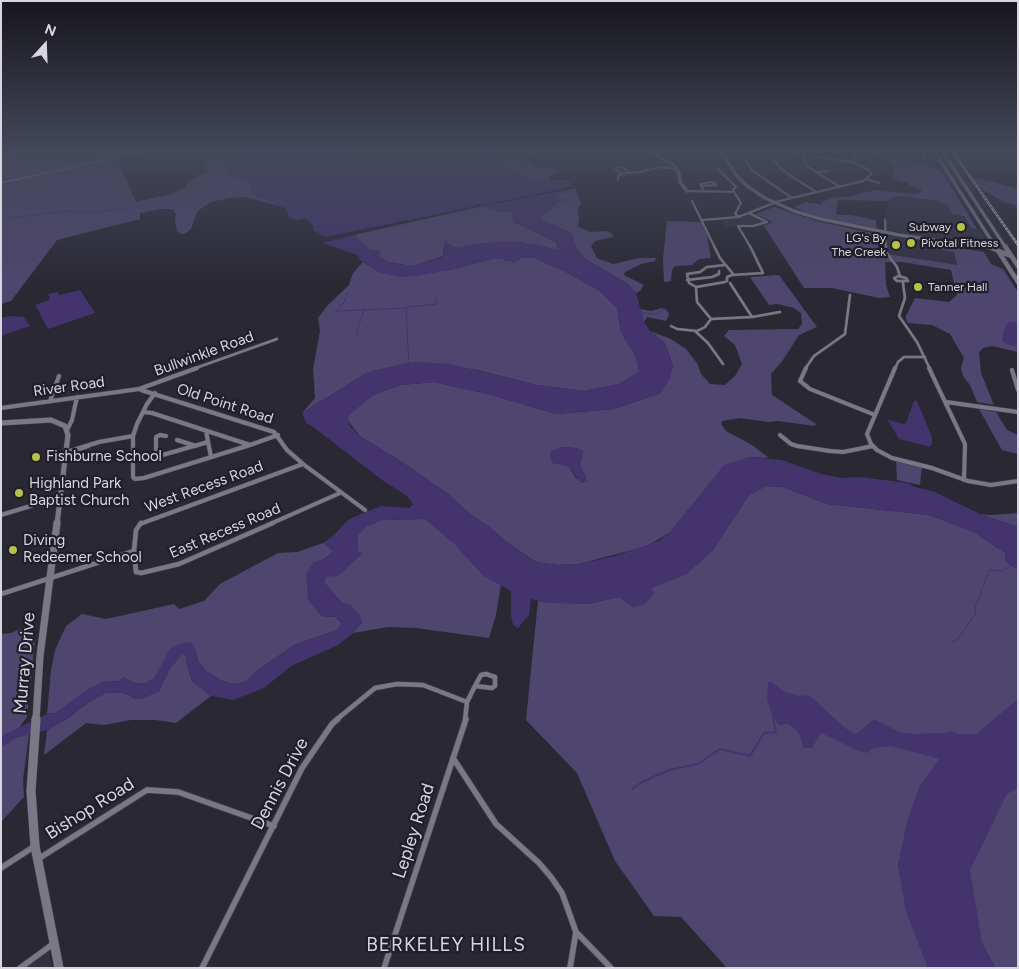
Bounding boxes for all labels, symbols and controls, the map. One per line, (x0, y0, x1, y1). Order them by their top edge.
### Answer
north arrow (20, 20, 70, 70)
text: N (42, 21, 58, 40)
place label: Subway (908, 220, 951, 234)
marker: Subway (955, 221, 967, 233)
place label: LG's By The Creek (832, 231, 886, 259)
place label: Pivotal Fitness (921, 236, 998, 250)
marker: Pivotal Fitness (905, 237, 917, 249)
marker: LG's By The Creek (890, 239, 902, 251)
place label: Tanner Hall (928, 280, 987, 294)
marker: Tanner Hall (912, 281, 924, 293)
street label: Bullwinkle Road (152, 328, 256, 380)
street label: River Road (32, 373, 106, 401)
street label: Old Point Road (174, 380, 276, 428)
place label: Fishburne School (46, 448, 162, 466)
marker: Fishburne School (30, 451, 42, 463)
street label: West Recess Road (142, 457, 266, 517)
place label: Highland Park Baptist Church (29, 475, 129, 510)
marker: Highland Park Baptist Church (13, 487, 25, 499)
street label: East Recess Road (167, 499, 283, 563)
place label: Diving Redeemer School (23, 532, 142, 567)
marker: Diving Redeemer School (7, 544, 19, 556)
street label: Murray Drive (10, 611, 40, 715)
street label: Dennis Drive (247, 734, 313, 834)
street label: Bishop Road (42, 773, 138, 845)
street label: Lepley Road (388, 781, 440, 881)
district label: BERKELEY HILLS (364, 934, 528, 956)

